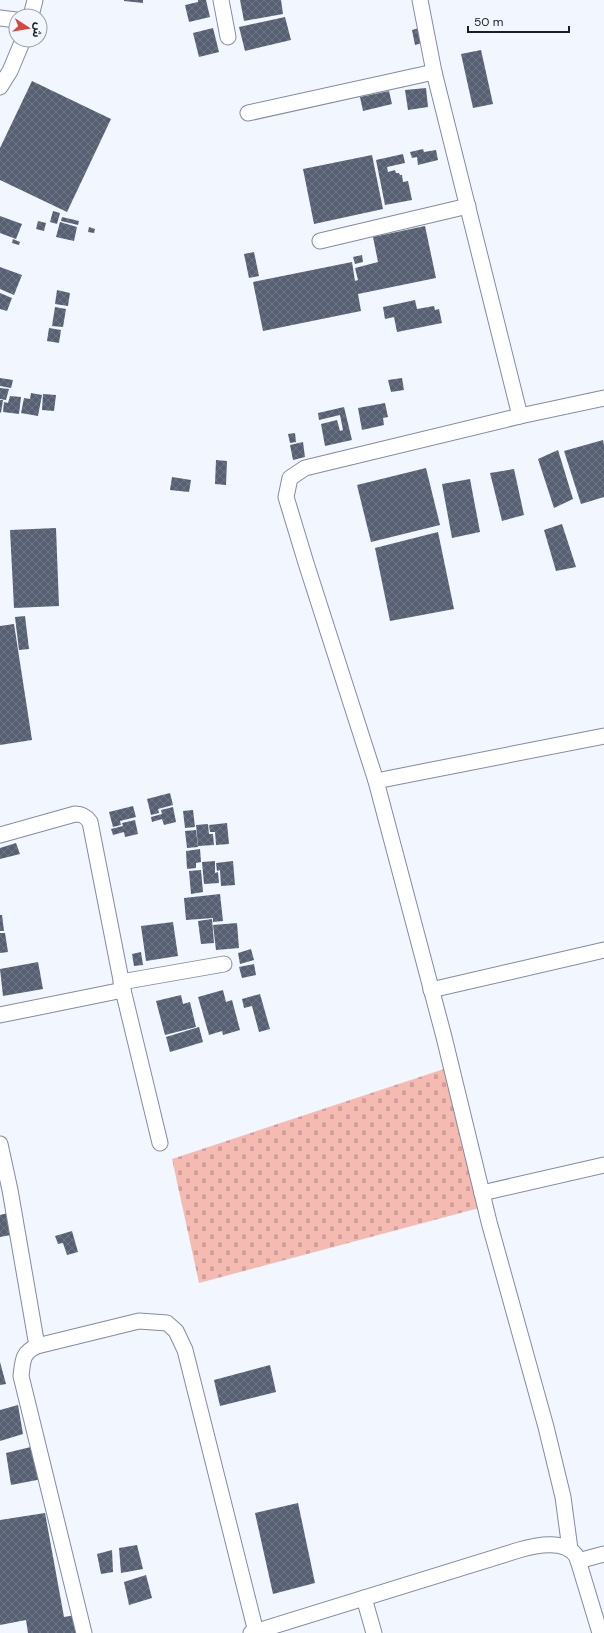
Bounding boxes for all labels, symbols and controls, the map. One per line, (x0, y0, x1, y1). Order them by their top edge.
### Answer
north arrow (8, 8, 48, 48)
scale bar (468, 8, 569, 34)
text: 50 m (474, 14, 503, 30)
text: ش (29, 21, 46, 39)

